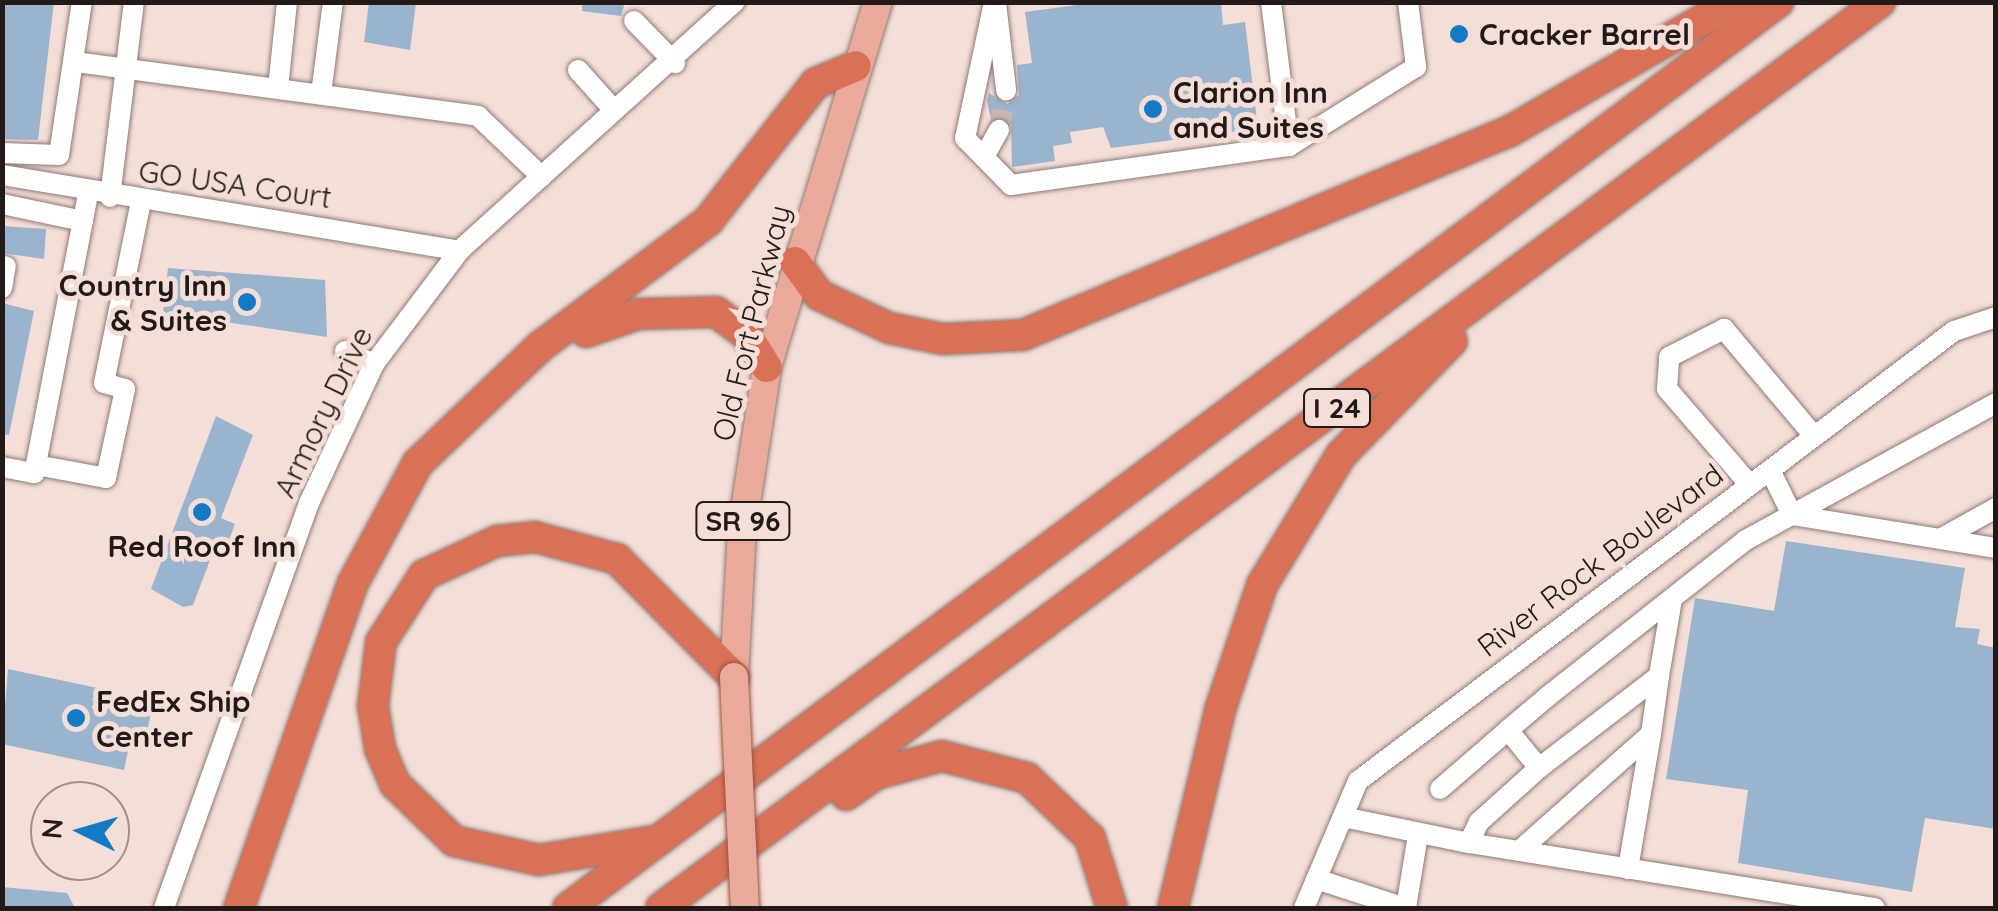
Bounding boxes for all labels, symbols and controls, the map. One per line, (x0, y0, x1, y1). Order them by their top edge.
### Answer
place label: Cracker Barrel (1479, 16, 1690, 52)
marker: Cracker Barrel (1448, 23, 1470, 45)
place label: Clarion Inn and Suites (1173, 74, 1328, 144)
marker: Clarion Inn and Suites (1142, 98, 1164, 120)
street label: GO USA Court (136, 153, 334, 215)
street label: Old Fort Parkway (704, 201, 798, 445)
place label: Country Inn & Suites (59, 267, 227, 338)
marker: Country Inn & Suites (236, 291, 258, 313)
street label: Armory Drive (266, 321, 380, 503)
road number: I 24 (1302, 385, 1372, 431)
street label: River Rock Boulevard (1470, 456, 1730, 664)
road number: SR 96 (693, 498, 793, 544)
marker: Red Roof Inn (191, 501, 213, 523)
place label: Red Roof Inn (108, 528, 296, 564)
place label: FedEx Ship Center (96, 683, 251, 754)
marker: FedEx Ship Center (65, 707, 87, 729)
north arrow (30, 781, 130, 881)
text: N (33, 817, 70, 840)

